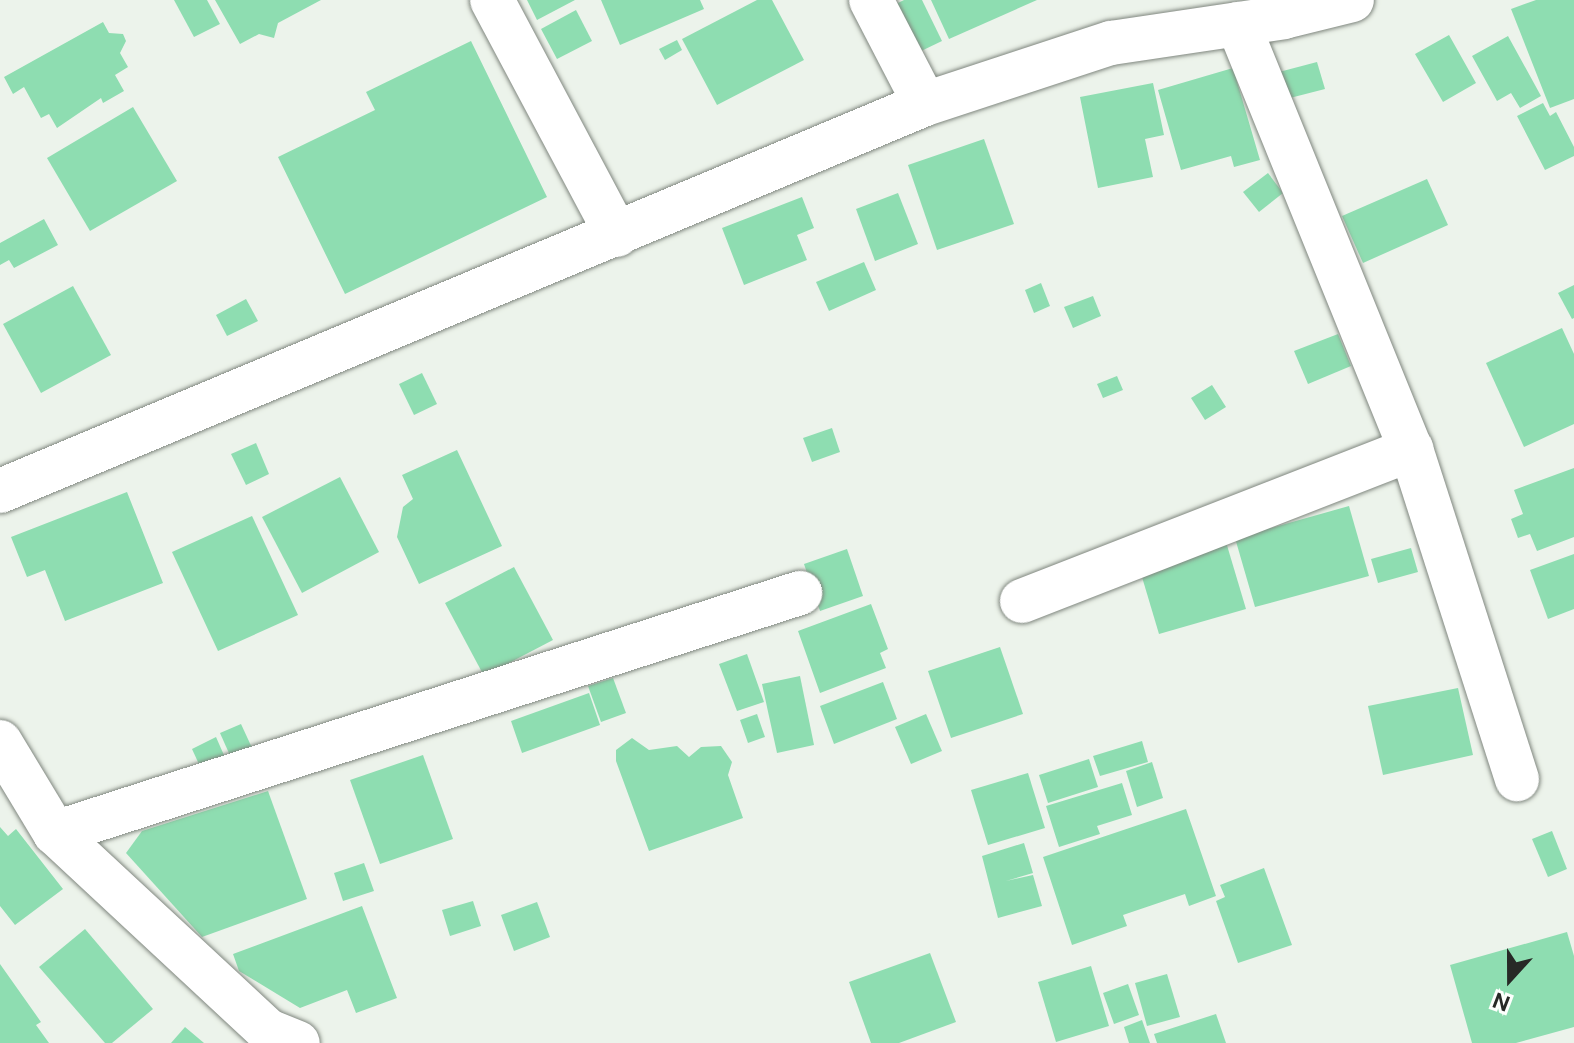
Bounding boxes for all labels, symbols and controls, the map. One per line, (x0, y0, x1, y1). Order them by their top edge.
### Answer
north arrow (1470, 939, 1550, 1019)
text: N (1489, 985, 1514, 1018)

